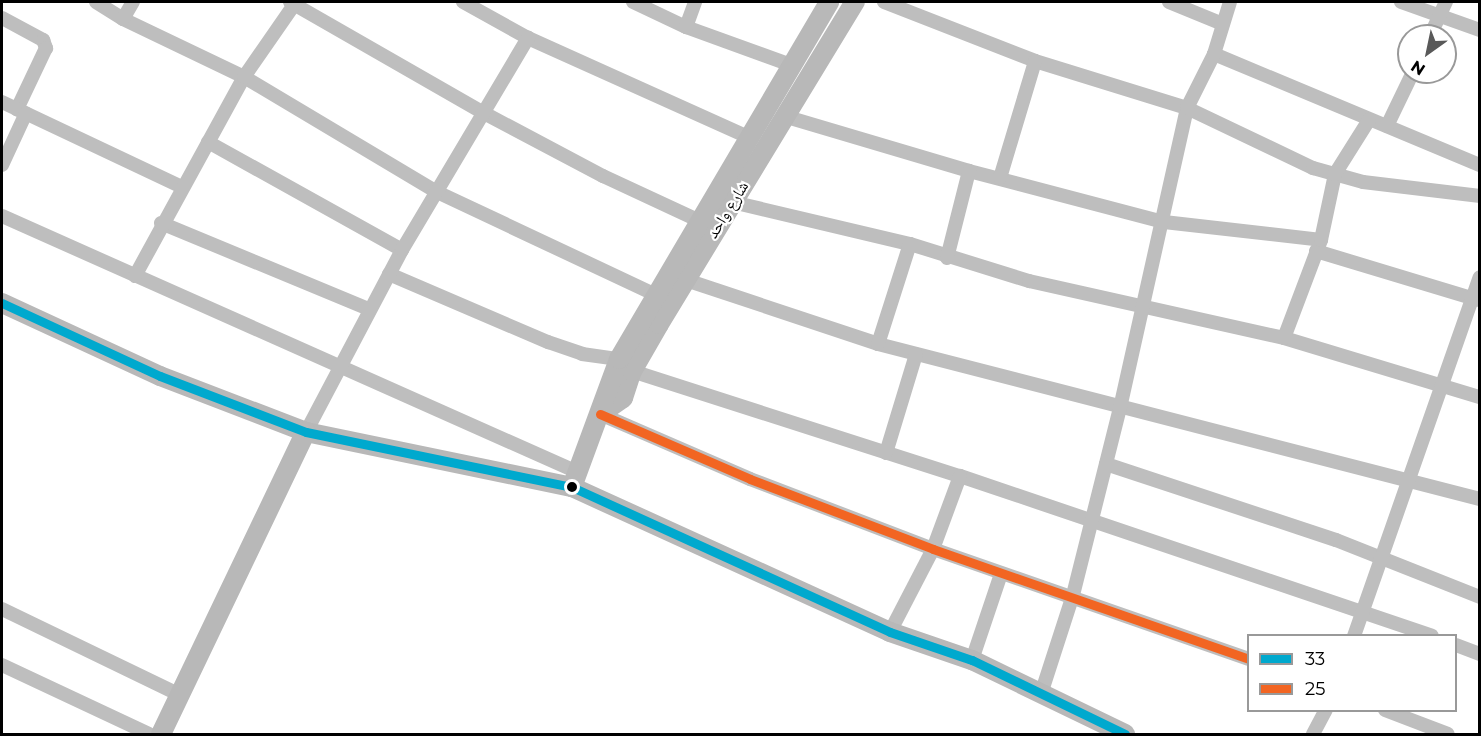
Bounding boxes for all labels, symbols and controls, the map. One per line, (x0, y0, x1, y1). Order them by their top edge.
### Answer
north arrow (1397, 24, 1457, 84)
text: N (1407, 56, 1429, 79)
street label: شارع واحد (703, 178, 753, 242)
unlabelled marker (566, 481, 578, 493)
legend (1247, 634, 1457, 712)
text: 33 (1305, 648, 1325, 670)
text: 25 (1305, 678, 1325, 700)

